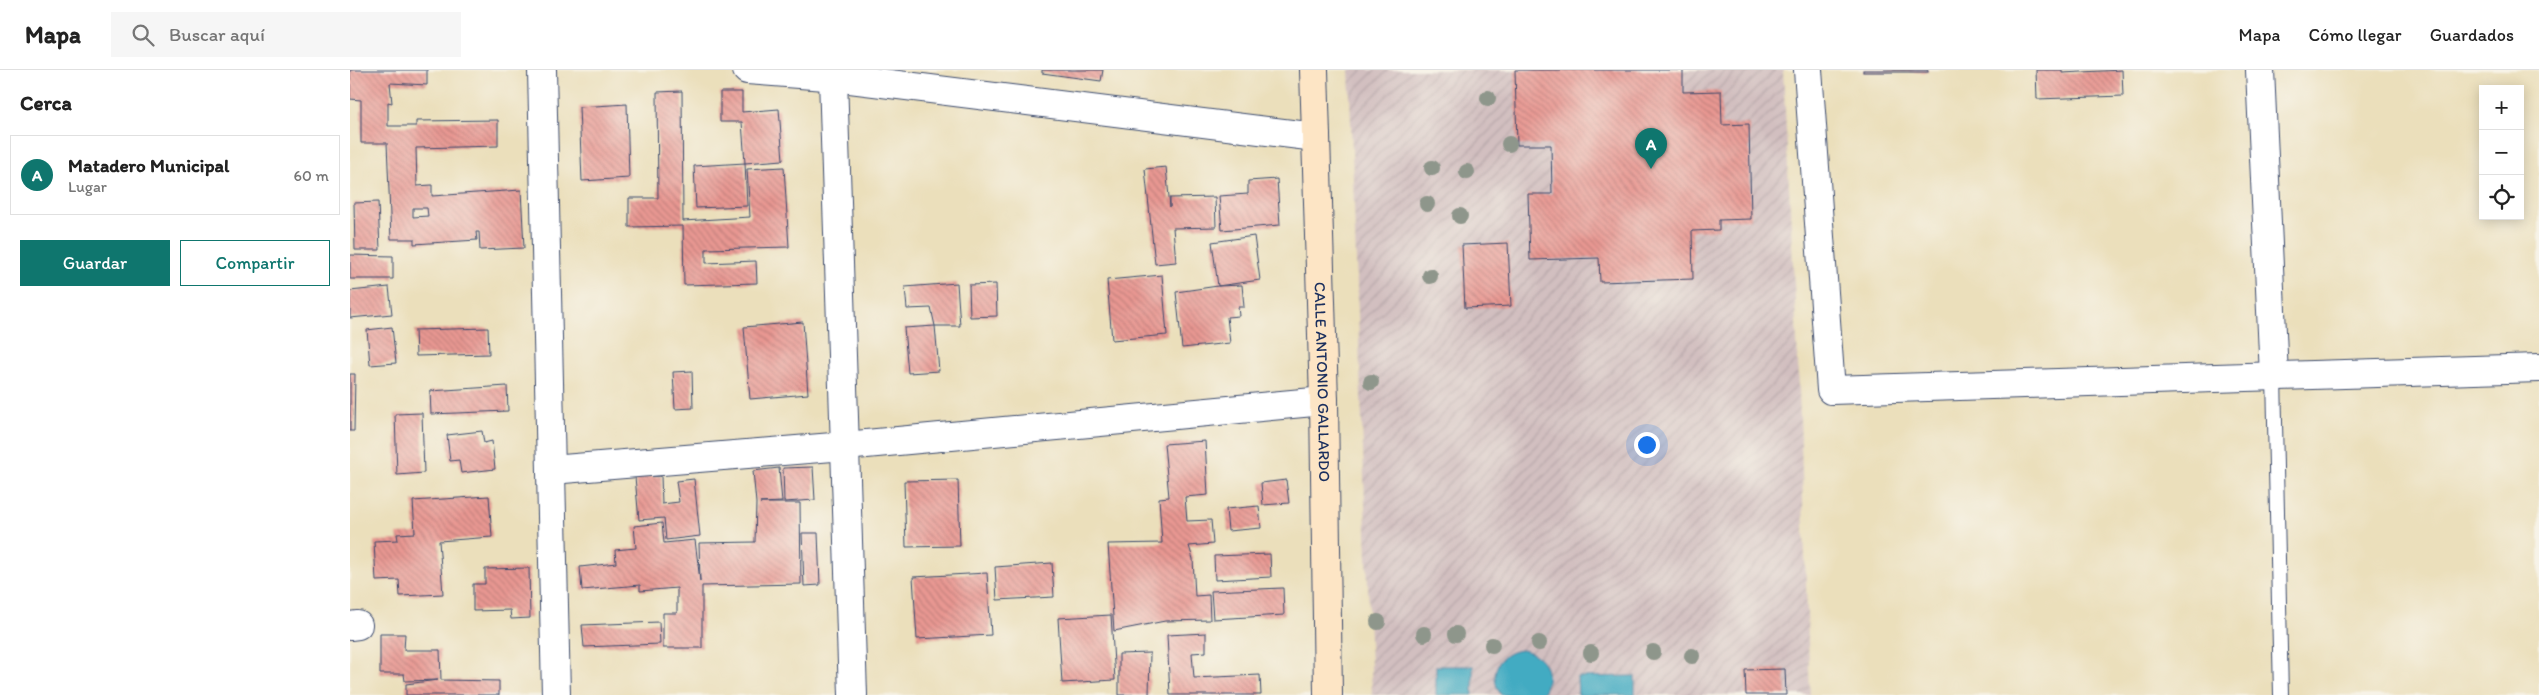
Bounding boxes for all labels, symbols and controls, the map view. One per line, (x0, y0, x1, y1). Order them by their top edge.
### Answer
search box (111, 12, 461, 57)
text: Mapa (25, 20, 81, 49)
icon: search (129, 21, 157, 49)
text: Buscar aquí (169, 23, 265, 46)
text: Mapa (2239, 24, 2280, 46)
text: Cómo llegar (2308, 24, 2402, 46)
text: Guardados (2430, 24, 2514, 46)
map controls (2479, 85, 2524, 220)
button: + (2479, 85, 2524, 130)
text: Cerca (20, 90, 72, 115)
pin: A (1635, 128, 1667, 169)
button: − (2479, 130, 2524, 175)
text: Matadero Municipal (68, 154, 229, 177)
text: A (32, 166, 42, 185)
text: 60 m (294, 166, 329, 185)
button: locate (2479, 175, 2524, 220)
text: Lugar (68, 177, 107, 196)
button: Guardar (20, 240, 170, 286)
button: Compartir (180, 240, 330, 286)
street label: CALLE ANTONIO GALLARDO (1311, 282, 1335, 482)
your location (1634, 432, 1660, 458)

